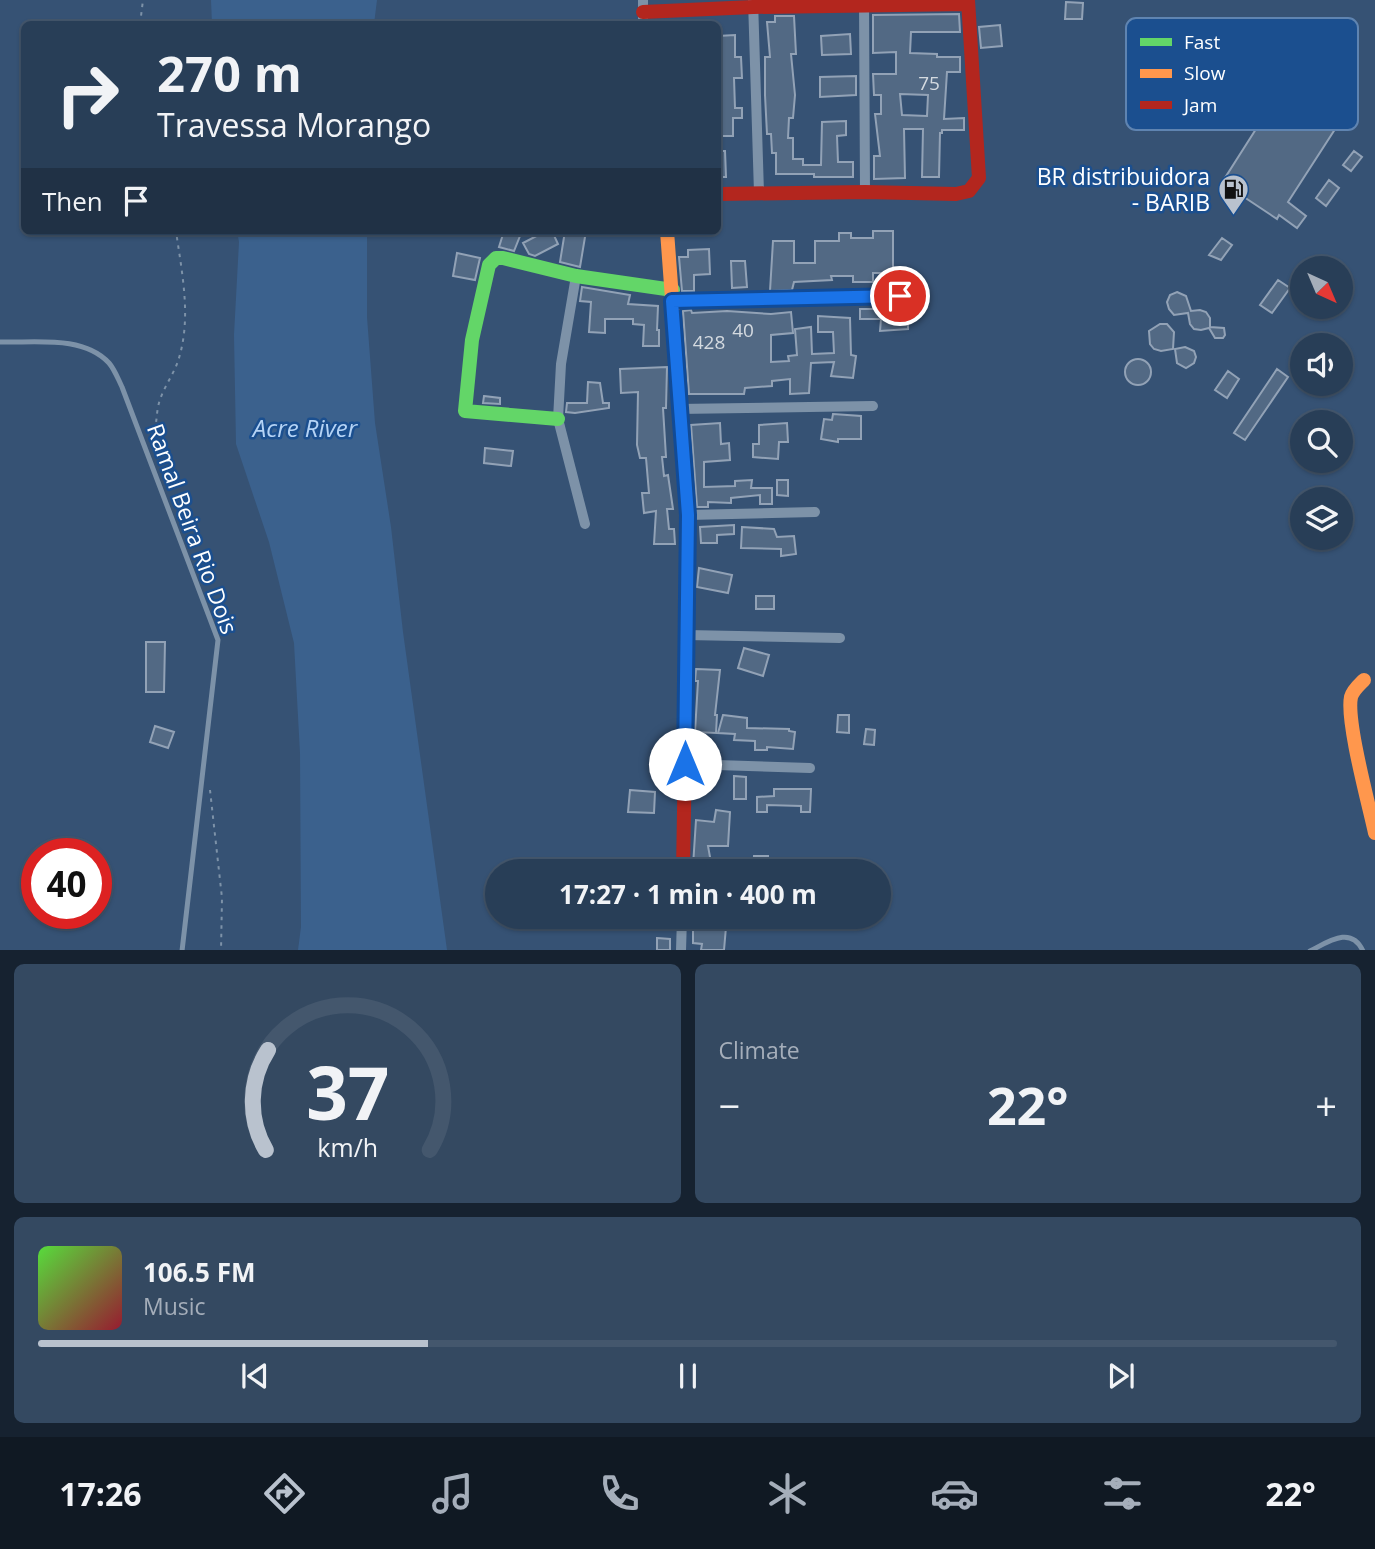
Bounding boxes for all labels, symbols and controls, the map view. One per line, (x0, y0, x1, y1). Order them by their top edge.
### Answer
legend (1126, 18, 1358, 130)
text: Fast (1184, 29, 1220, 55)
text: 270 m (157, 40, 302, 106)
icon: right (42, 49, 133, 140)
text: Slow (1184, 60, 1226, 86)
house number: 75 (918, 70, 940, 96)
text: Jam (1182, 92, 1217, 118)
text: Travessa Morango (157, 103, 431, 146)
place label: BR distribuidora - BARIB (1037, 160, 1210, 218)
fuel station icon: BR distribuidora - BARIB (1216, 173, 1250, 217)
icon: arrive (117, 182, 155, 220)
text: Then (42, 183, 103, 219)
north arrow (1290, 256, 1353, 318)
map controls (1290, 256, 1353, 550)
pin (870, 266, 930, 326)
icon: arrive (881, 277, 919, 315)
house number: 40 (732, 317, 754, 343)
house number: 428 (693, 329, 725, 355)
button: sound (1290, 333, 1353, 396)
button: search (1290, 410, 1353, 473)
water label: Acre River (251, 411, 359, 444)
street label: Ramal Beira Rio Dois (140, 419, 246, 638)
button: layers (1290, 487, 1353, 550)
position arrow (648, 727, 722, 801)
speed limit sign: 40 (21, 838, 112, 929)
text: 17:27 · 1 min · 400 m (559, 876, 817, 912)
text: Climate (719, 1034, 800, 1066)
text: 37 (306, 1042, 389, 1141)
text: 22° (987, 1069, 1069, 1140)
text: − (719, 1079, 740, 1131)
text: + (1315, 1079, 1337, 1131)
text: km/h (317, 1129, 378, 1163)
text: 106.5 FM (143, 1254, 255, 1290)
text: Music (143, 1290, 206, 1322)
icon: previous (236, 1357, 274, 1395)
icon: pause (669, 1357, 707, 1395)
icon: next (1102, 1357, 1140, 1395)
icon: directions (260, 1469, 309, 1518)
icon: music (428, 1469, 477, 1518)
icon: phone (595, 1469, 644, 1518)
icon: climate (763, 1469, 812, 1518)
icon: car (930, 1469, 979, 1518)
icon: filters (1098, 1469, 1147, 1518)
text: 17:26 (59, 1472, 142, 1515)
text: 22° (1265, 1472, 1316, 1515)

